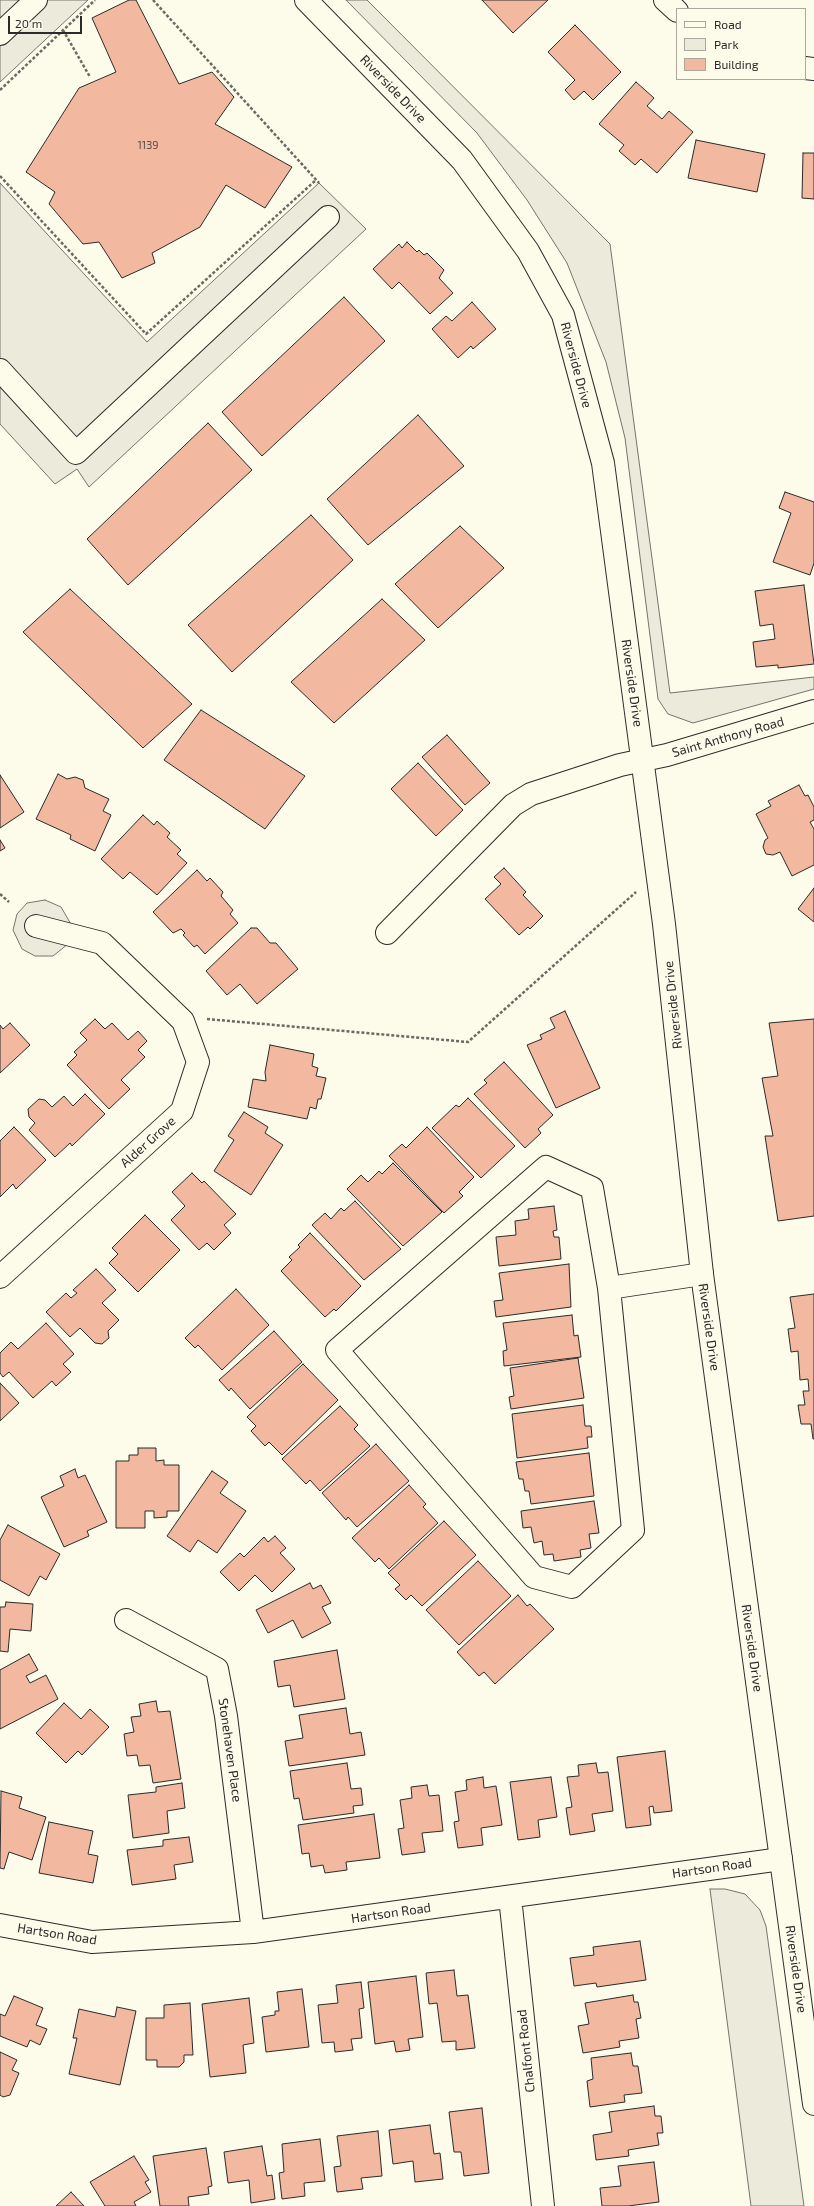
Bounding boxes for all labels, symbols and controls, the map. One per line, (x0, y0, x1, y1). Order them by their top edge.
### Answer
scale bar (10, 8, 84, 34)
legend (676, 8, 806, 80)
text: 20 m (15, 16, 42, 30)
text: Road (714, 17, 742, 31)
text: Park (714, 37, 739, 51)
street label: Riverside Drive (357, 52, 429, 126)
text: Building (714, 57, 758, 71)
house number: 1139 (137, 138, 159, 152)
street label: Riverside Drive (557, 320, 595, 410)
street label: Riverside Drive (618, 638, 646, 728)
street label: Saint Anthony Road (670, 714, 786, 760)
street label: Riverside Drive (661, 960, 685, 1050)
street label: Alder Grove (117, 1113, 179, 1171)
street label: Riverside Drive (695, 1282, 723, 1372)
street label: Riverside Drive (738, 1603, 766, 1693)
street label: Stonehaven Place (215, 1697, 245, 1803)
street label: Hartson Road (671, 1855, 753, 1881)
street label: Hartson Road (350, 1900, 432, 1926)
street label: Hartson Road (16, 1920, 98, 1948)
street label: Riverside Drive (782, 1924, 810, 2014)
street label: Chalfont Road (514, 2009, 538, 2093)

